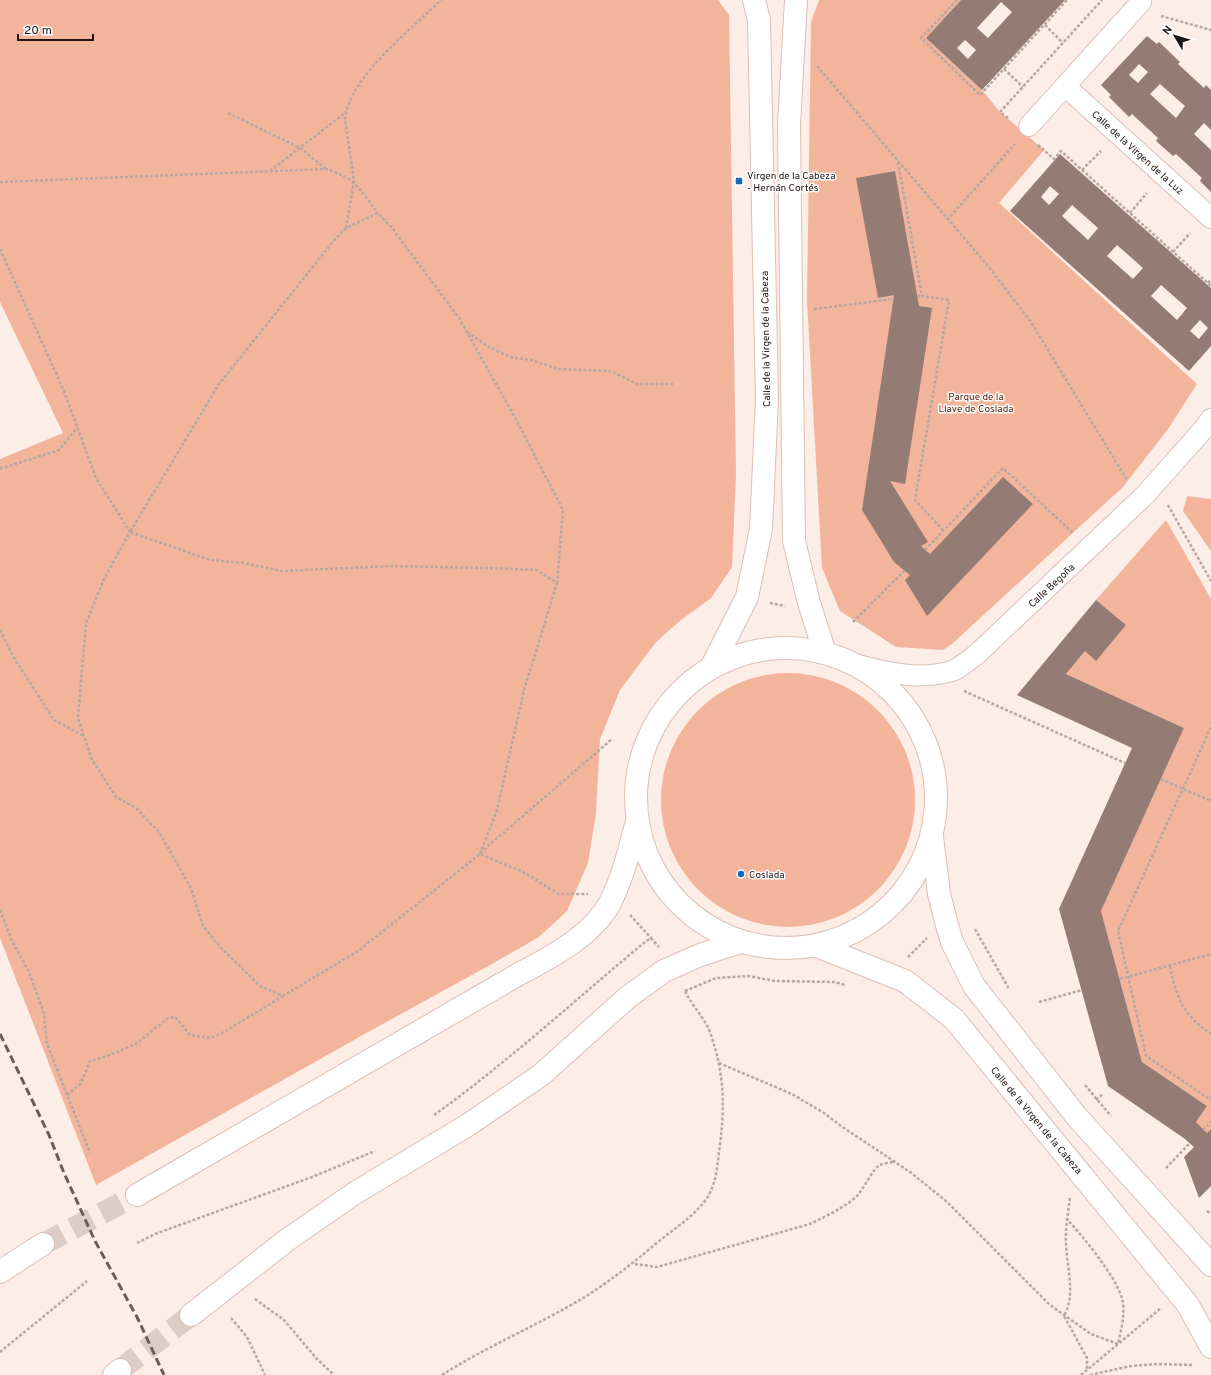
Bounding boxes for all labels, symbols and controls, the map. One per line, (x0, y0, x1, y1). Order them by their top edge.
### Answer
scale bar (18, 16, 93, 42)
north arrow (1155, 16, 1195, 56)
text: 20 m (24, 23, 52, 39)
text: N (1160, 23, 1176, 38)
street label: Calle de la Virgen de la Luz (1088, 108, 1186, 198)
place label: Virgen de la Cabeza - Hernán Cortés (747, 170, 835, 195)
marker: Virgen de la Cabeza - Hernán Cortés (734, 176, 744, 186)
street label: Calle de la Virgen de la Cabeza (759, 271, 774, 407)
park label: Parque de la Llave de Coslada (938, 391, 1014, 416)
street label: Calle Begoña (1026, 561, 1078, 611)
marker: Coslada (736, 869, 746, 879)
place label: Coslada (749, 869, 785, 882)
street label: Calle de la Virgen de la Cabeza (987, 1065, 1085, 1177)

